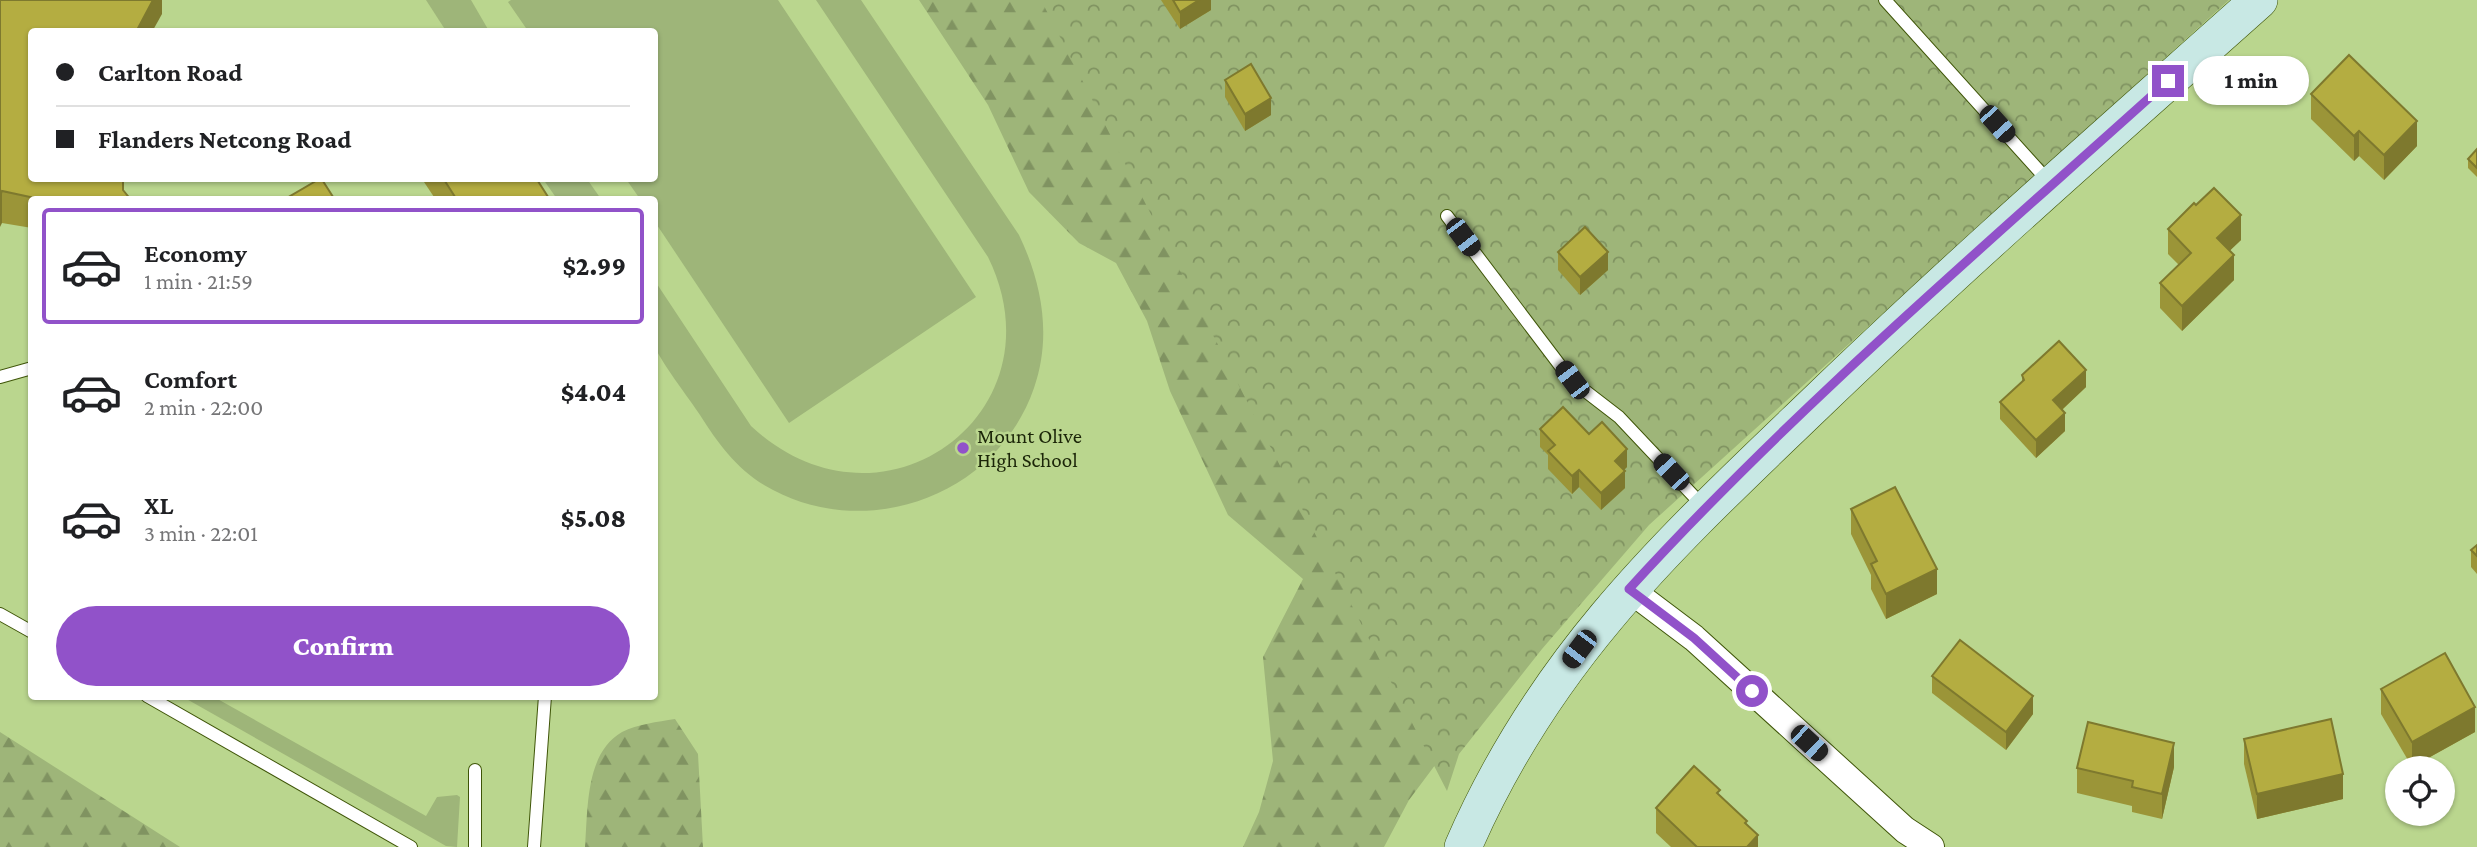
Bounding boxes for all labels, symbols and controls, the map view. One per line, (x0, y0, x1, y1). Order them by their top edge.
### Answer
callout: 1 min (2192, 56, 2308, 106)
text: Carlton Road (98, 58, 242, 87)
route end (2152, 65, 2184, 97)
text: 1 min (2224, 67, 2278, 93)
car (1976, 101, 2019, 147)
text: Flanders Netcong Road (98, 125, 351, 154)
car (1442, 214, 1485, 260)
icon: car (60, 235, 123, 298)
text: Economy (144, 239, 247, 268)
text: $2.99 (562, 252, 626, 281)
text: 1 min · 21:59 (144, 268, 253, 294)
car (1551, 357, 1594, 403)
icon: car (60, 361, 123, 424)
text: Comfort (144, 365, 237, 394)
text: $4.04 (561, 378, 626, 407)
text: 2 min · 22:00 (144, 394, 263, 420)
place label: Mount Olive High School (977, 424, 1082, 472)
marker: Mount Olive High School (955, 440, 971, 456)
car (1649, 449, 1694, 495)
icon: car (60, 487, 123, 550)
text: XL (144, 491, 173, 520)
text: $5.08 (561, 504, 626, 533)
text: 3 min · 22:01 (144, 520, 258, 546)
button: Confirm (56, 606, 630, 686)
car (1558, 626, 1601, 672)
route start (1736, 675, 1768, 707)
car (1787, 721, 1832, 765)
map controls (2385, 756, 2455, 826)
button: locate (2385, 756, 2455, 826)

